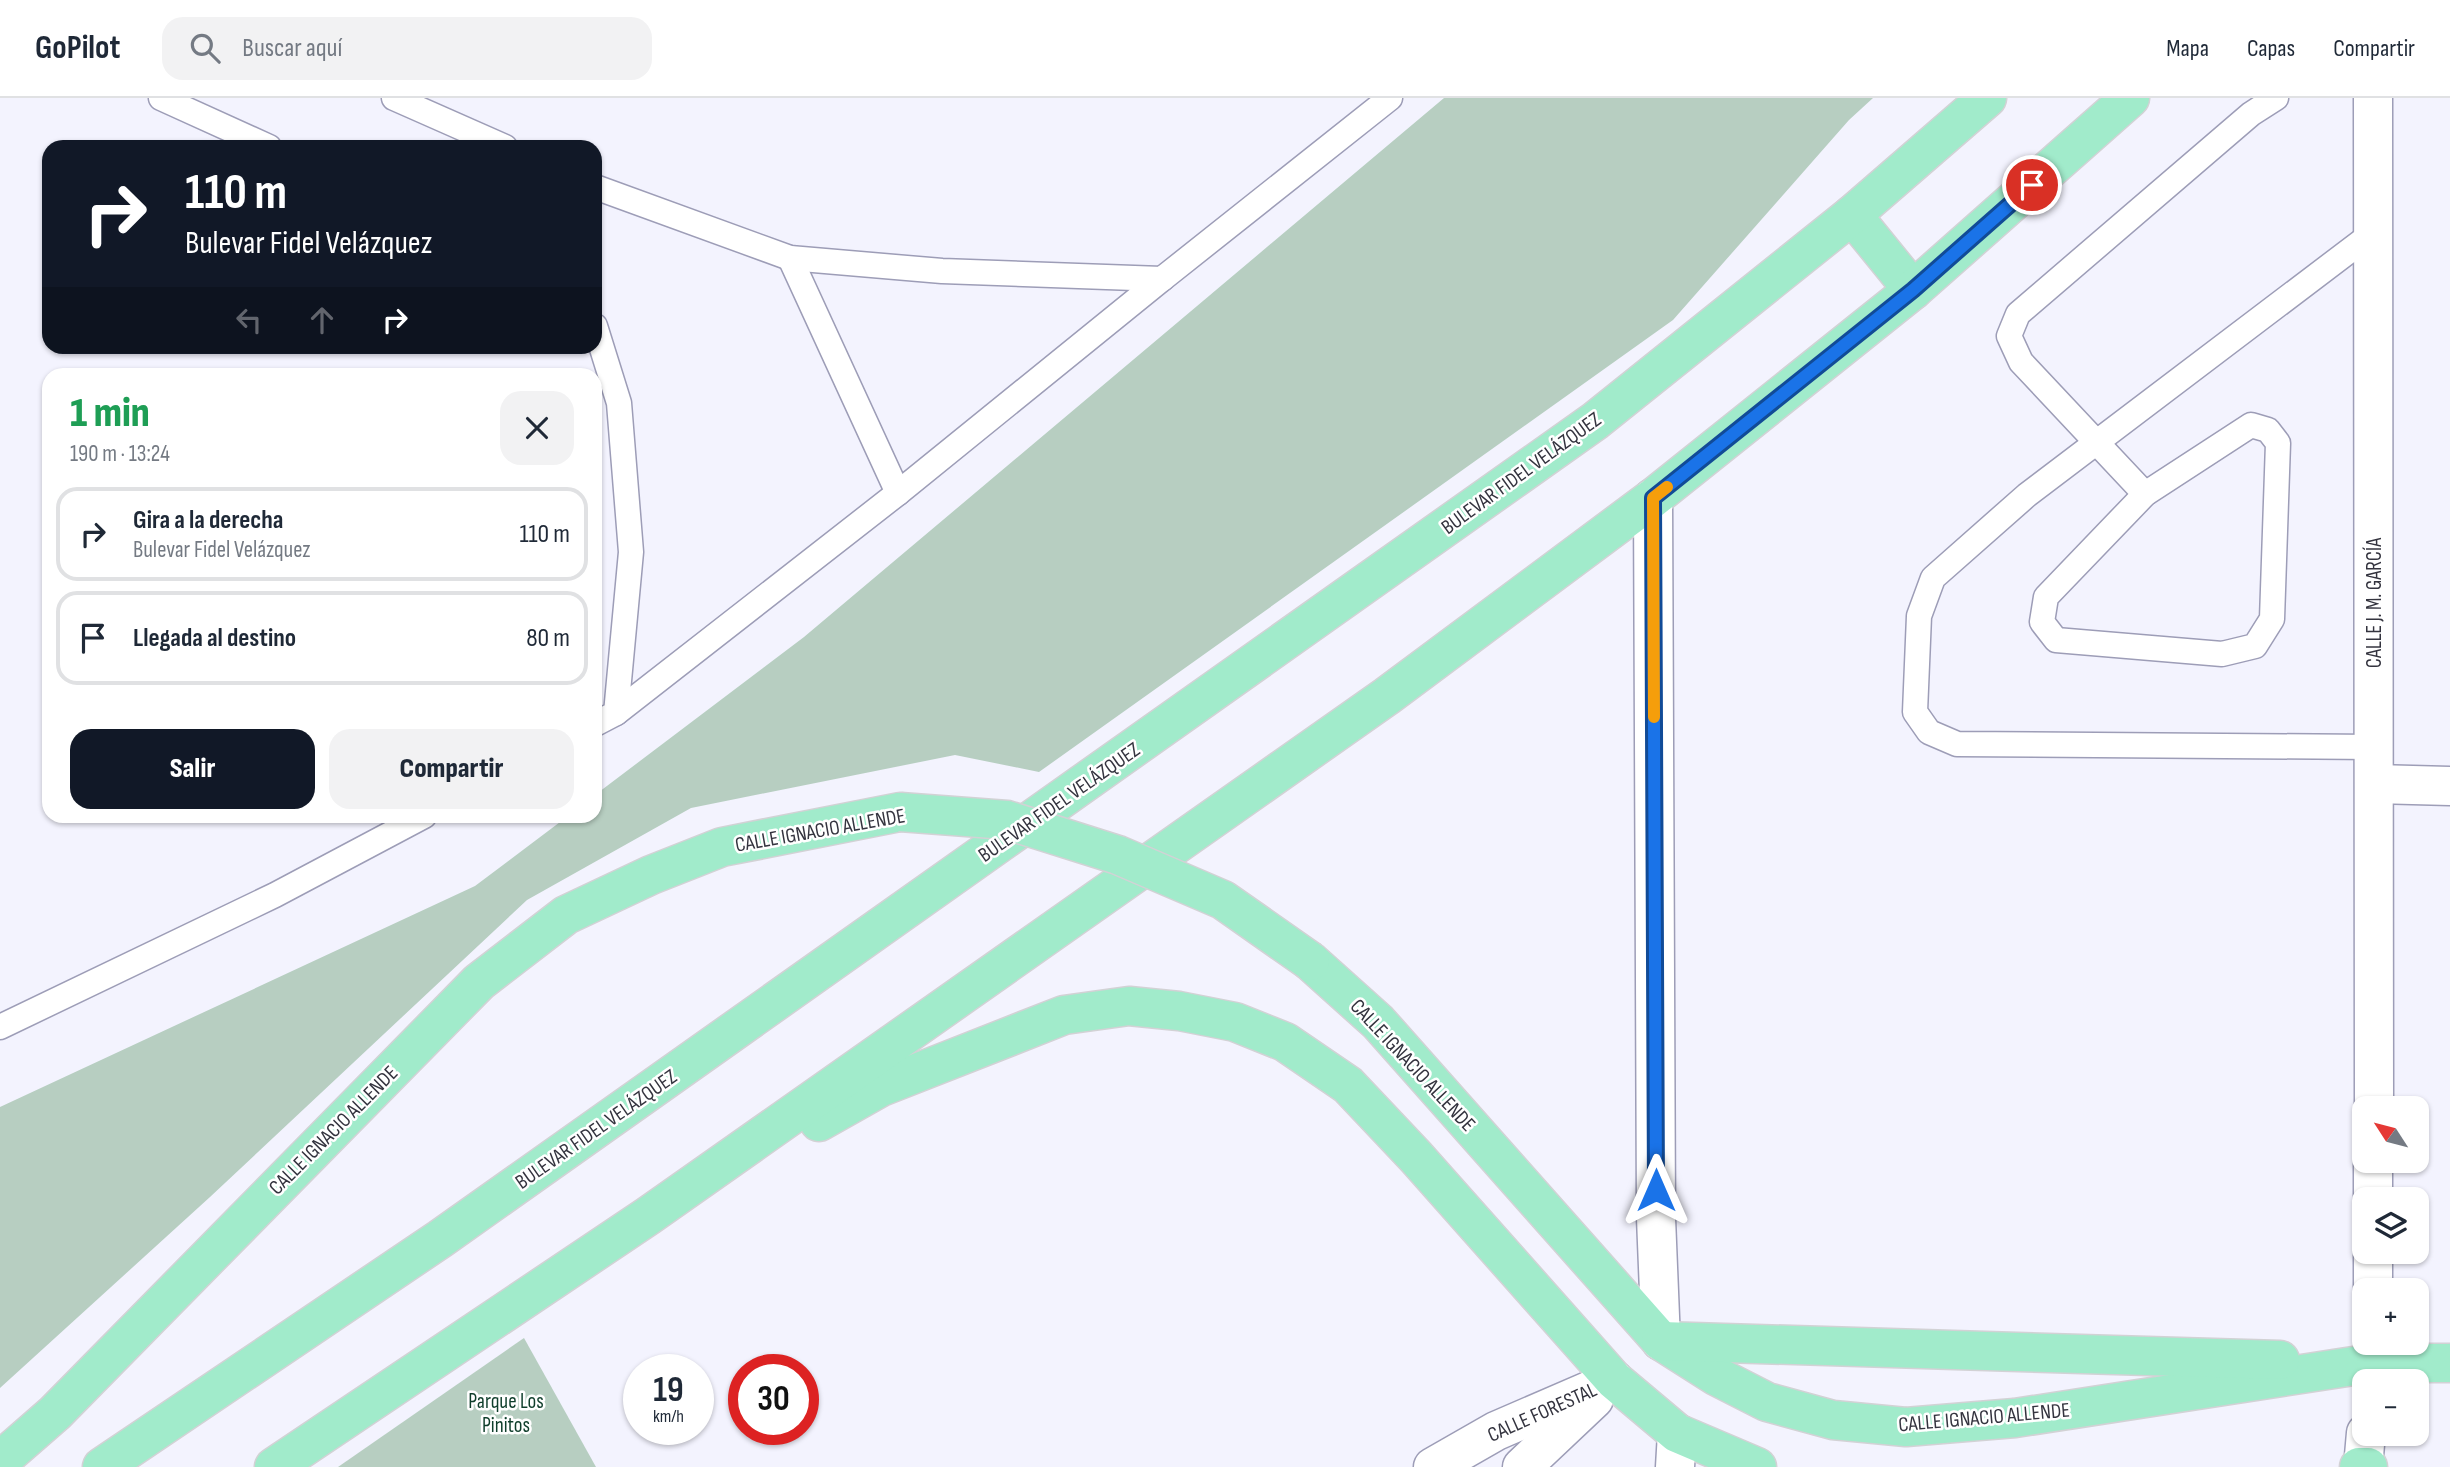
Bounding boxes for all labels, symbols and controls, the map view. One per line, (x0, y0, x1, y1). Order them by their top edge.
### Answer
search box (162, 17, 652, 80)
text: GoPilot (35, 28, 120, 68)
icon: search (186, 29, 224, 67)
text: Buscar aquí (242, 33, 342, 64)
text: Mapa (2166, 34, 2209, 63)
text: Capas (2247, 34, 2295, 63)
text: Compartir (2333, 34, 2415, 63)
pin (2002, 155, 2062, 215)
text: 110 m (185, 164, 287, 223)
icon: arrive (2013, 166, 2051, 204)
icon: right (70, 168, 161, 259)
text: Bulevar Fidel Velázquez (185, 224, 432, 263)
icon: left (230, 301, 268, 339)
icon: ahead (303, 301, 341, 339)
icon: right (376, 301, 414, 339)
text: 1 min (70, 388, 150, 439)
button: close (500, 391, 574, 465)
street label: BULEVAR FIDEL VELÁZQUEZ (1436, 407, 1606, 540)
text: 190 m · 13:24 (70, 440, 170, 468)
text: Gira a la derecha (133, 505, 283, 536)
icon: right (74, 515, 112, 553)
text: 110 m (519, 519, 570, 550)
text: Bulevar Fidel Velázquez (133, 536, 311, 564)
street label: CALLE J. M. GARCÍA (2362, 537, 2387, 668)
icon: arrive (74, 619, 112, 657)
text: Llegada al destino (133, 623, 296, 654)
text: 80 m (526, 623, 570, 654)
button: Salir (70, 729, 315, 809)
button: Compartir (329, 729, 574, 809)
street label: BULEVAR FIDEL VELÁZQUEZ (974, 737, 1145, 868)
street label: CALLE IGNACIO ALLENDE (733, 803, 907, 858)
street label: CALLE IGNACIO ALLENDE (1345, 994, 1480, 1137)
street label: CALLE IGNACIO ALLENDE (264, 1061, 403, 1200)
street label: BULEVAR FIDEL VELÁZQUEZ (511, 1064, 682, 1195)
north arrow (2352, 1096, 2429, 1172)
map controls (2352, 1096, 2429, 1446)
position arrow (1619, 1153, 1693, 1227)
button: layers (2352, 1187, 2429, 1264)
button: + (2352, 1278, 2429, 1355)
speed limit sign: 30 (728, 1354, 819, 1445)
text: 19 (653, 1369, 684, 1412)
button: − (2352, 1369, 2429, 1446)
street label: CALLE FORESTAL (1484, 1377, 1601, 1448)
park label: Parque Los Pinitos (468, 1389, 544, 1438)
street label: CALLE IGNACIO ALLENDE (1897, 1398, 2071, 1437)
text: km/h (653, 1406, 684, 1427)

